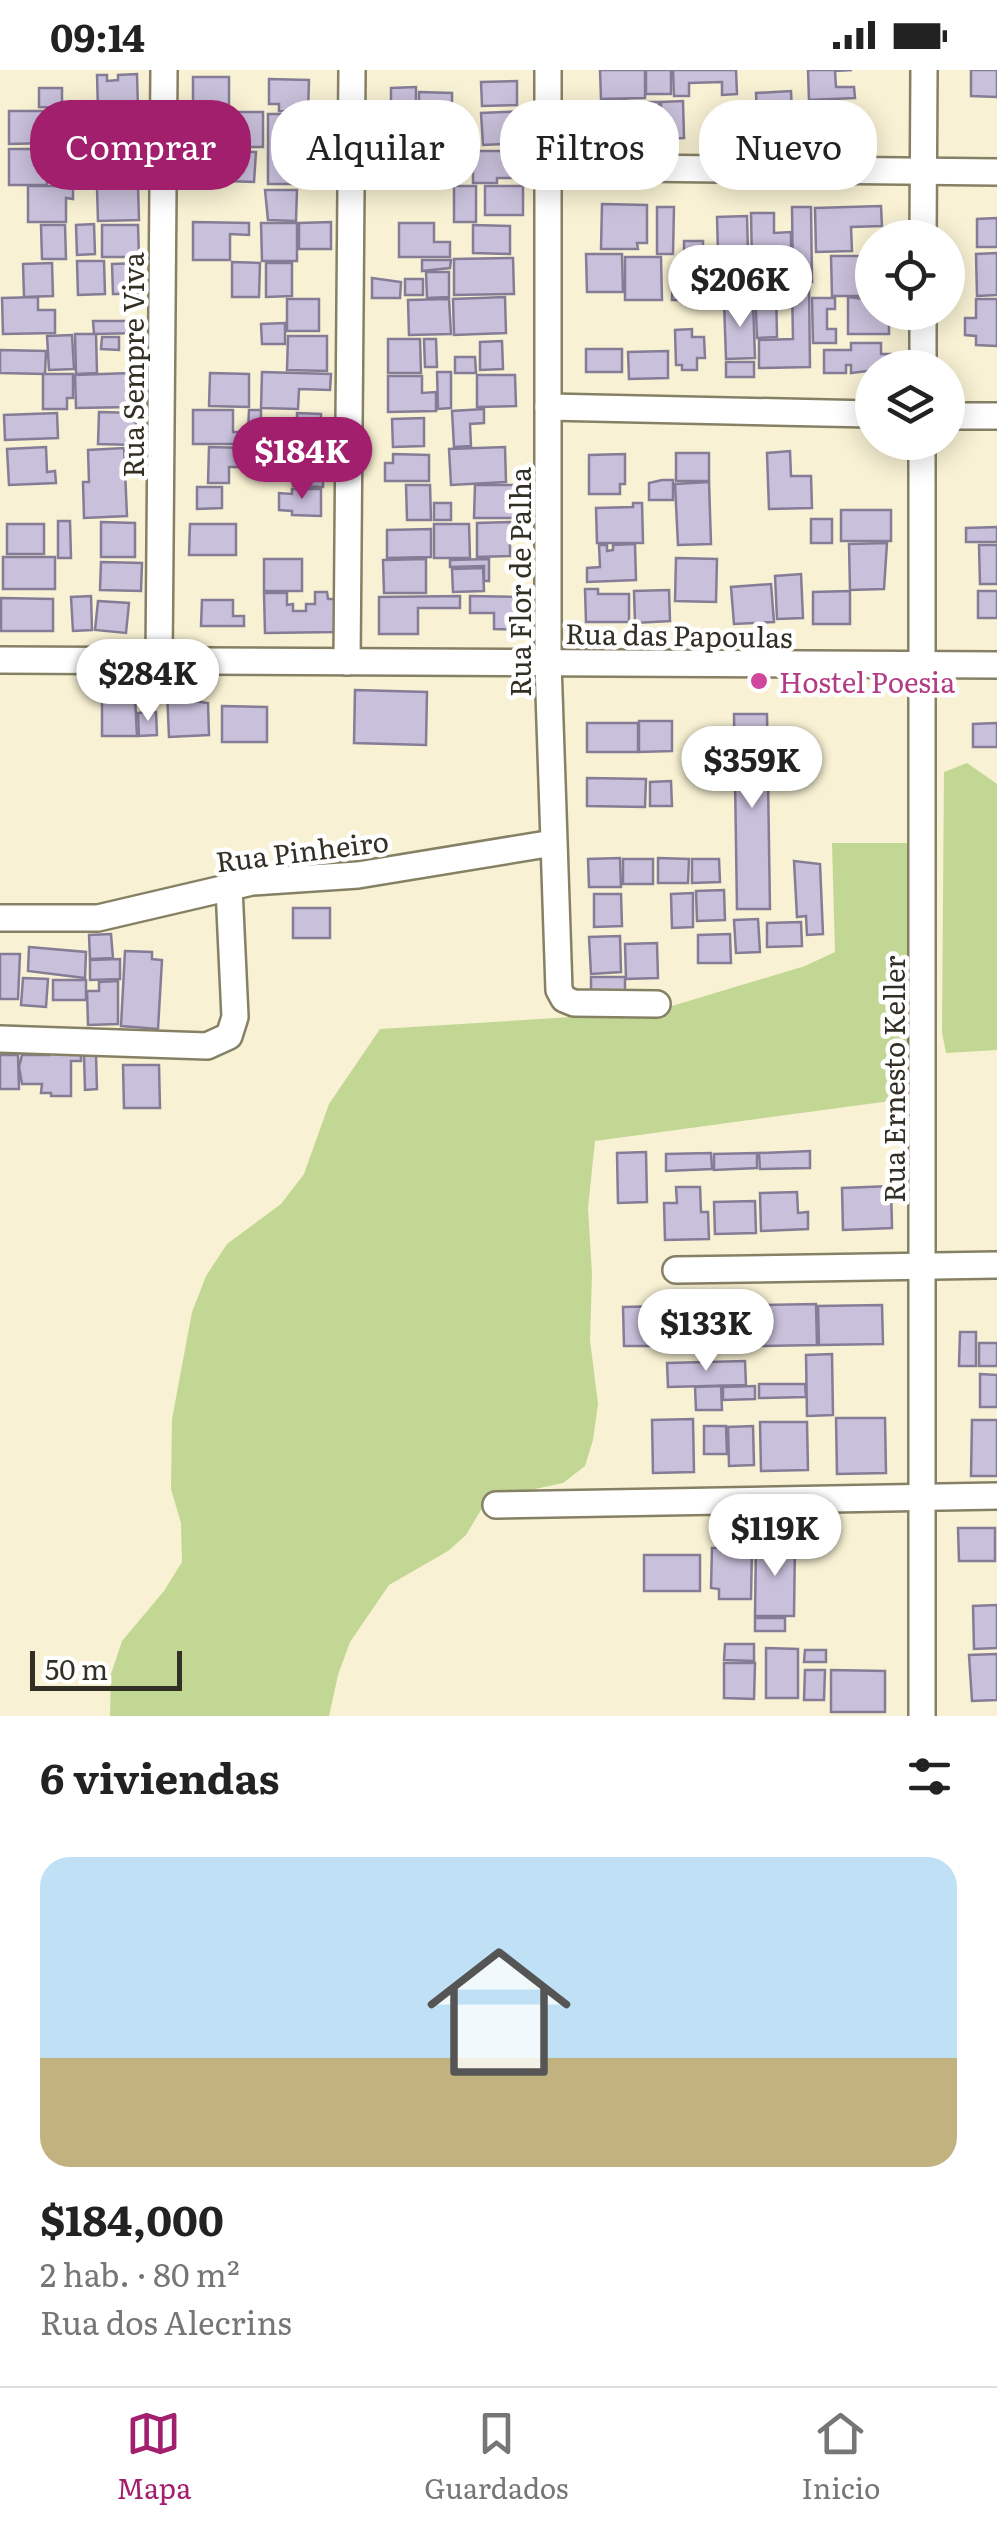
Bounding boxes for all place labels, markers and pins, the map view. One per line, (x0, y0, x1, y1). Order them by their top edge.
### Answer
pin: $206K (670, 245, 810, 330)
pin: $184K (232, 417, 372, 502)
pin: $284K (78, 639, 218, 724)
place label: Hostel Poesia (779, 660, 955, 702)
marker: Hostel Poesia (748, 670, 770, 692)
pin: $359K (682, 726, 822, 811)
pin: $133K (636, 1289, 776, 1374)
pin: $119K (705, 1494, 845, 1579)

